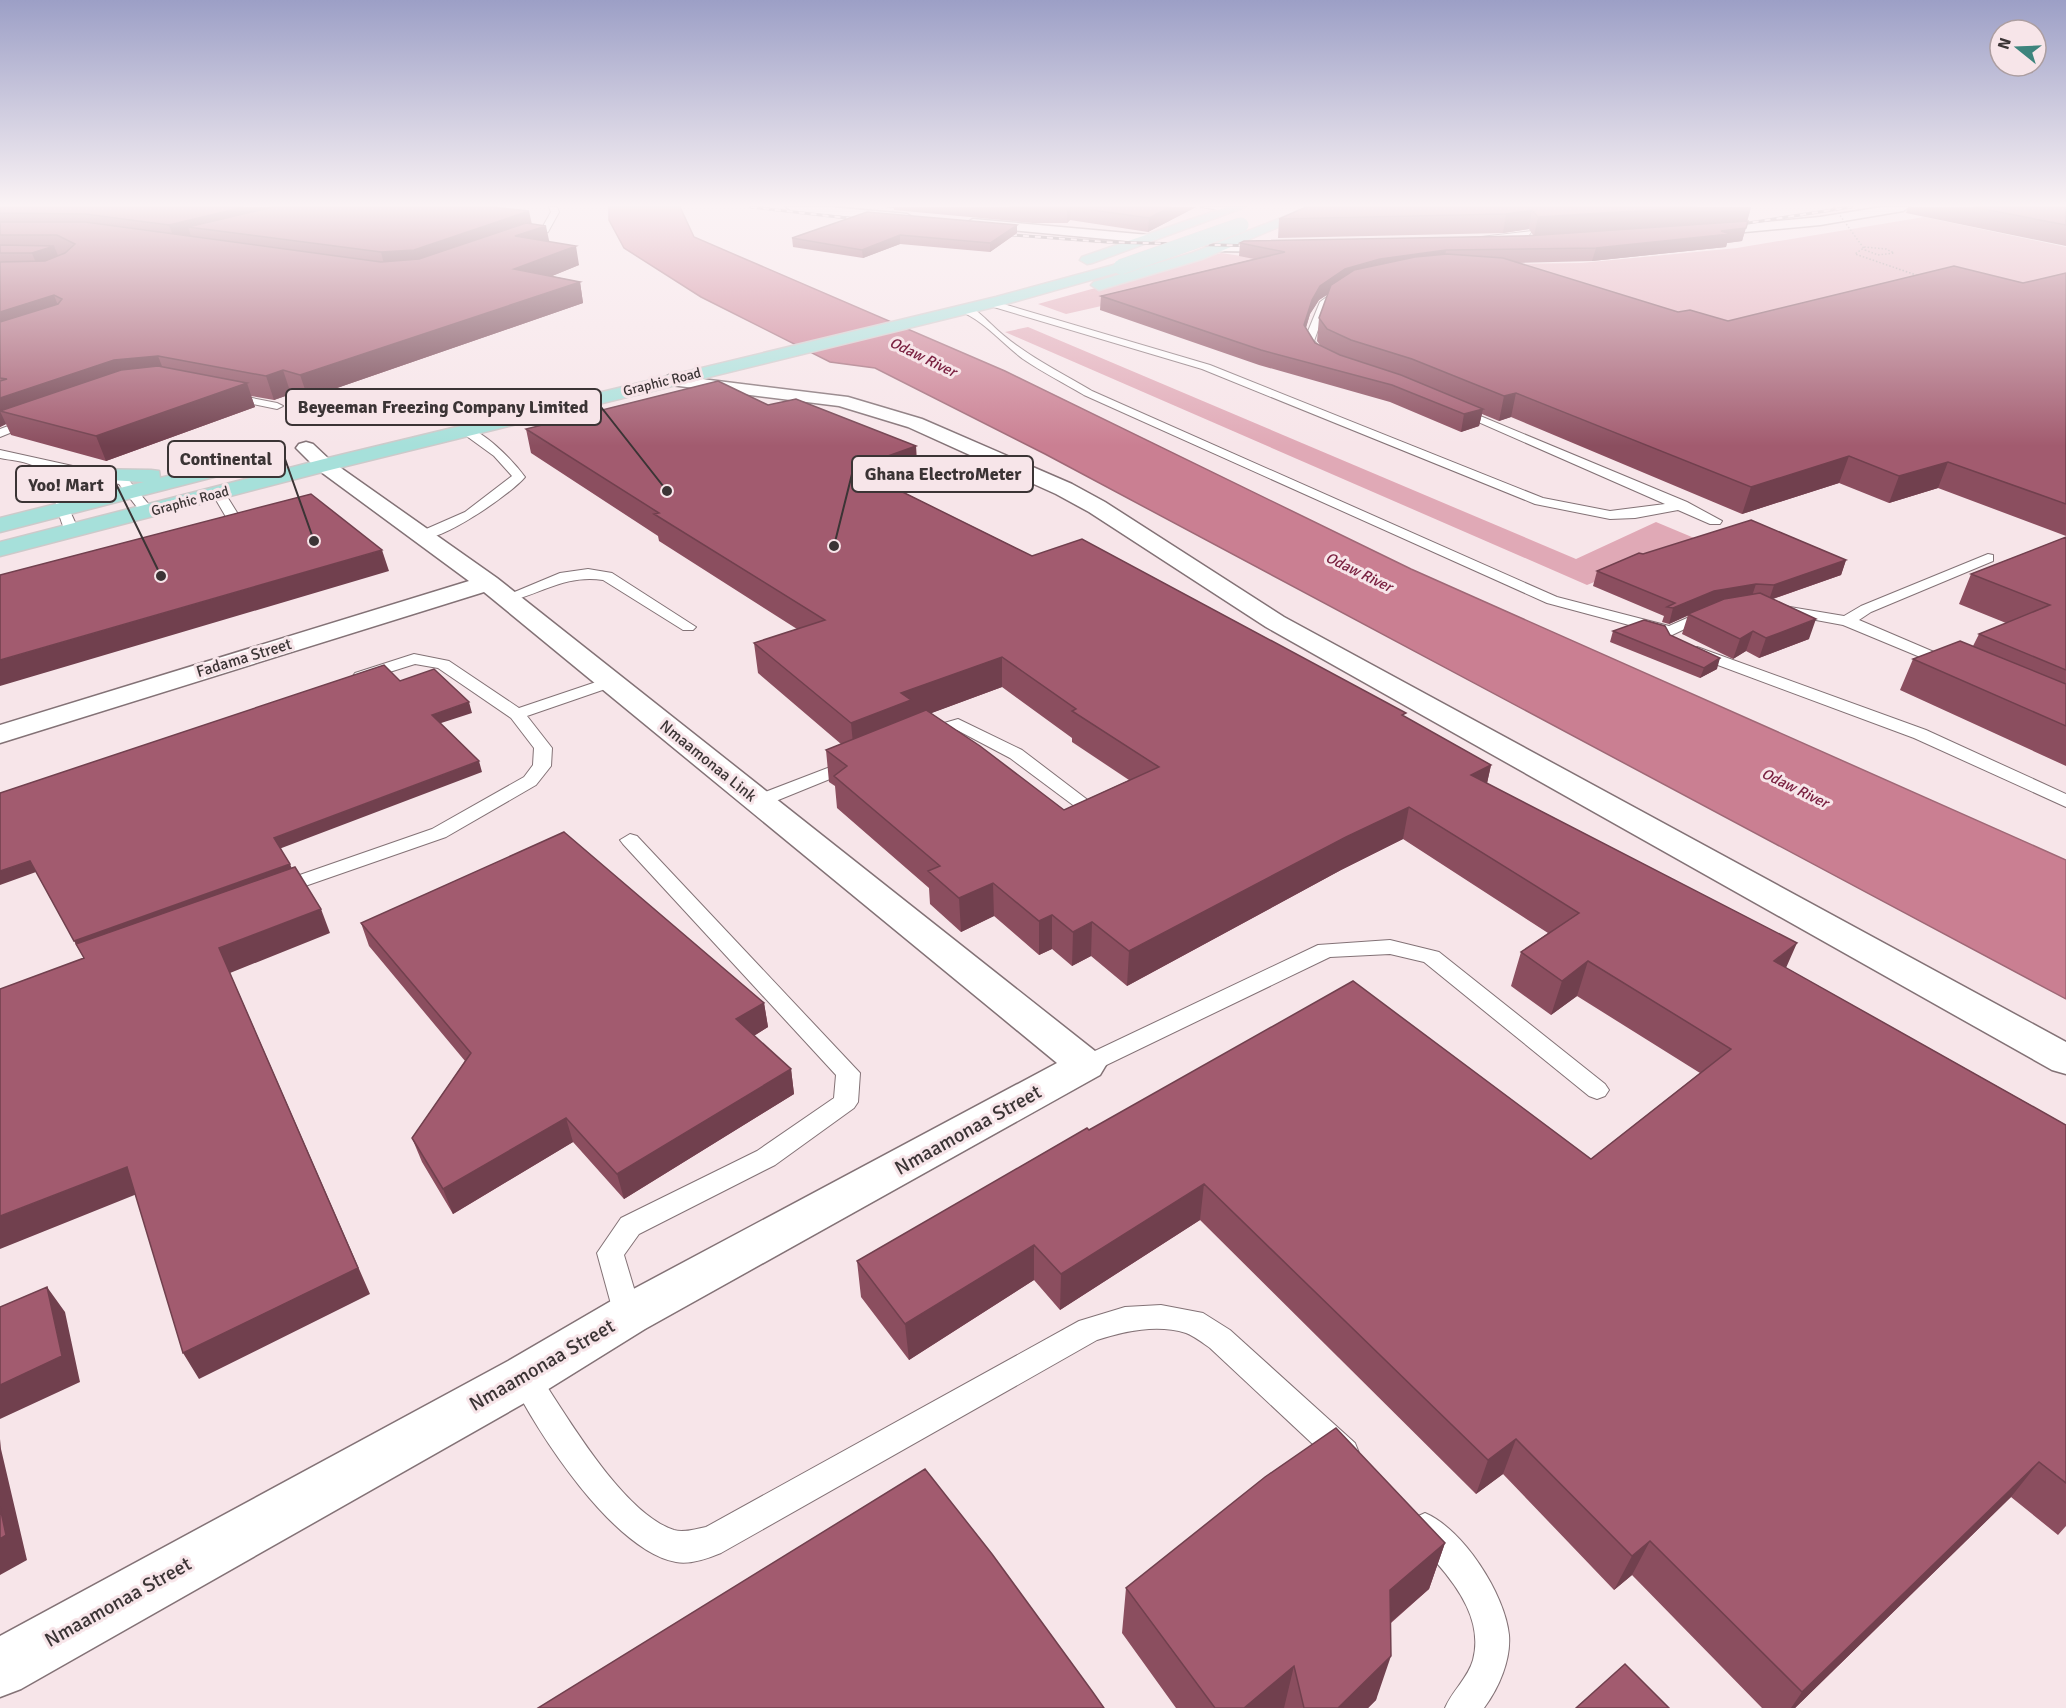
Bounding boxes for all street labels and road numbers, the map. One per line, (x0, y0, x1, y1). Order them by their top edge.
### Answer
street label: Graphic Road (621, 364, 703, 400)
street label: Graphic Road (149, 482, 231, 520)
street label: Fadama Street (194, 634, 294, 682)
street label: Nmaamonaa Link (656, 716, 760, 806)
street label: Nmaamonaa Street (890, 1079, 1046, 1181)
street label: Nmaamonaa Street (465, 1313, 619, 1417)
street label: Nmaamonaa Street (40, 1551, 196, 1653)

